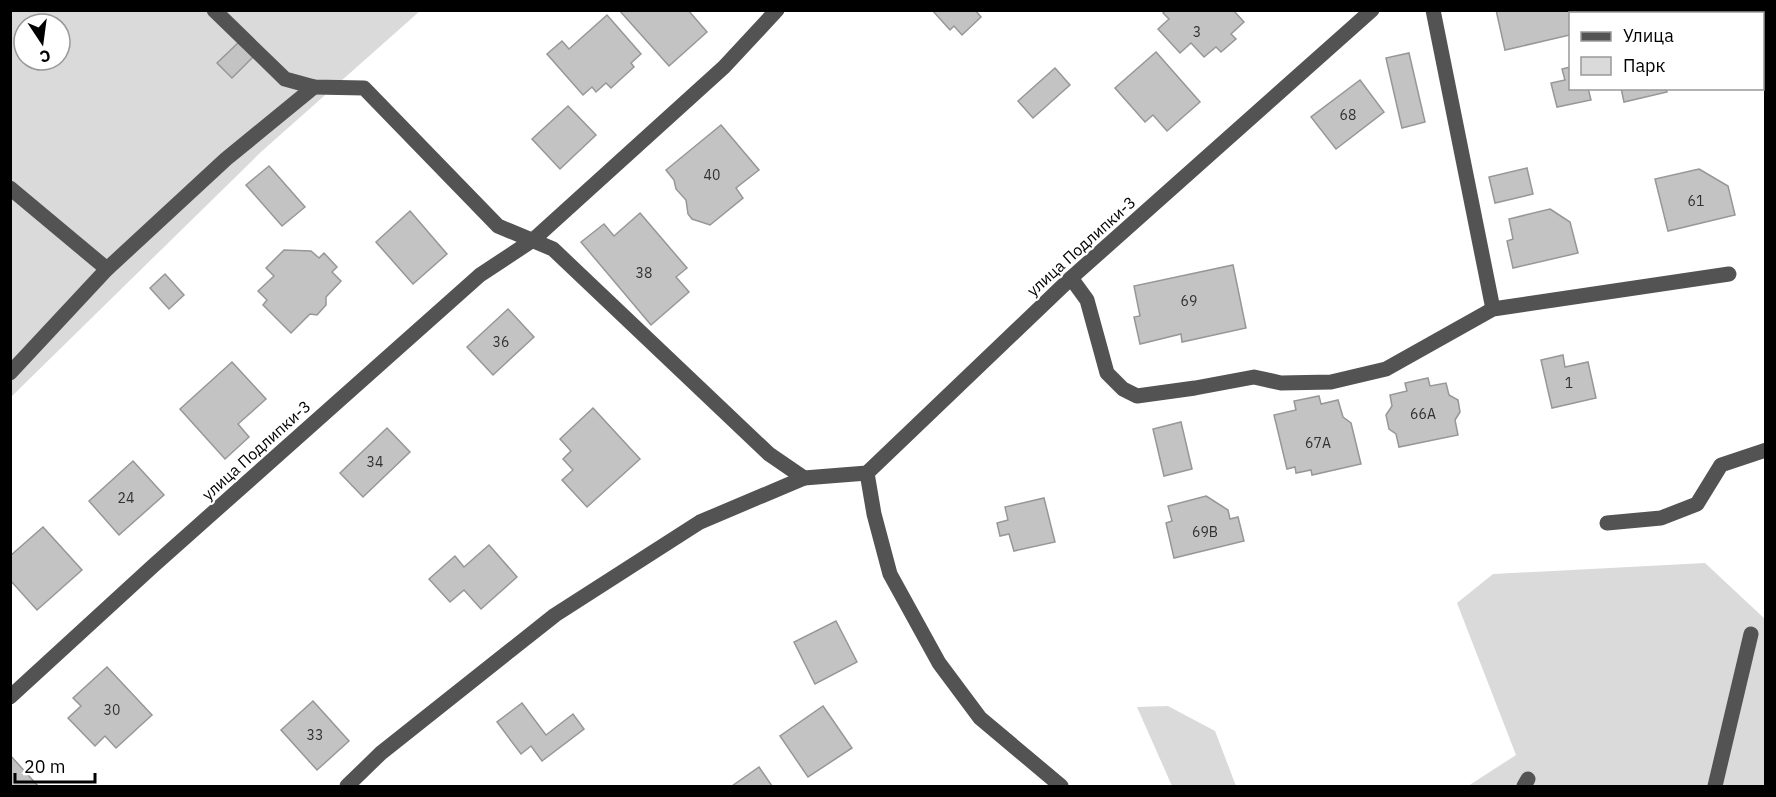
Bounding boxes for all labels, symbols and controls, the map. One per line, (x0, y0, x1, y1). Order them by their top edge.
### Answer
north arrow (12, 12, 72, 72)
legend (1569, 12, 1764, 90)
house number: 3 (1193, 23, 1201, 41)
text: Улица (1623, 24, 1674, 47)
text: С (38, 46, 53, 68)
text: Парк (1623, 54, 1666, 77)
house number: 68 (1340, 106, 1356, 124)
house number: 40 (704, 166, 720, 184)
street label: улица Подлипки-3 (1022, 192, 1140, 300)
house number: 61 (1688, 192, 1704, 210)
house number: 38 (636, 264, 652, 282)
house number: 69 (1181, 292, 1197, 310)
house number: 36 (493, 333, 509, 351)
house number: 1 (1565, 374, 1573, 392)
street label: улица Подлипки-3 (197, 396, 315, 504)
house number: 66А (1410, 405, 1436, 423)
house number: 67А (1305, 434, 1331, 452)
house number: 34 (367, 453, 383, 471)
house number: 24 (118, 489, 134, 507)
house number: 69В (1192, 523, 1218, 541)
house number: 30 (104, 701, 120, 719)
house number: 33 (307, 726, 323, 744)
scale bar (15, 746, 94, 784)
text: 20 m (24, 755, 66, 778)

